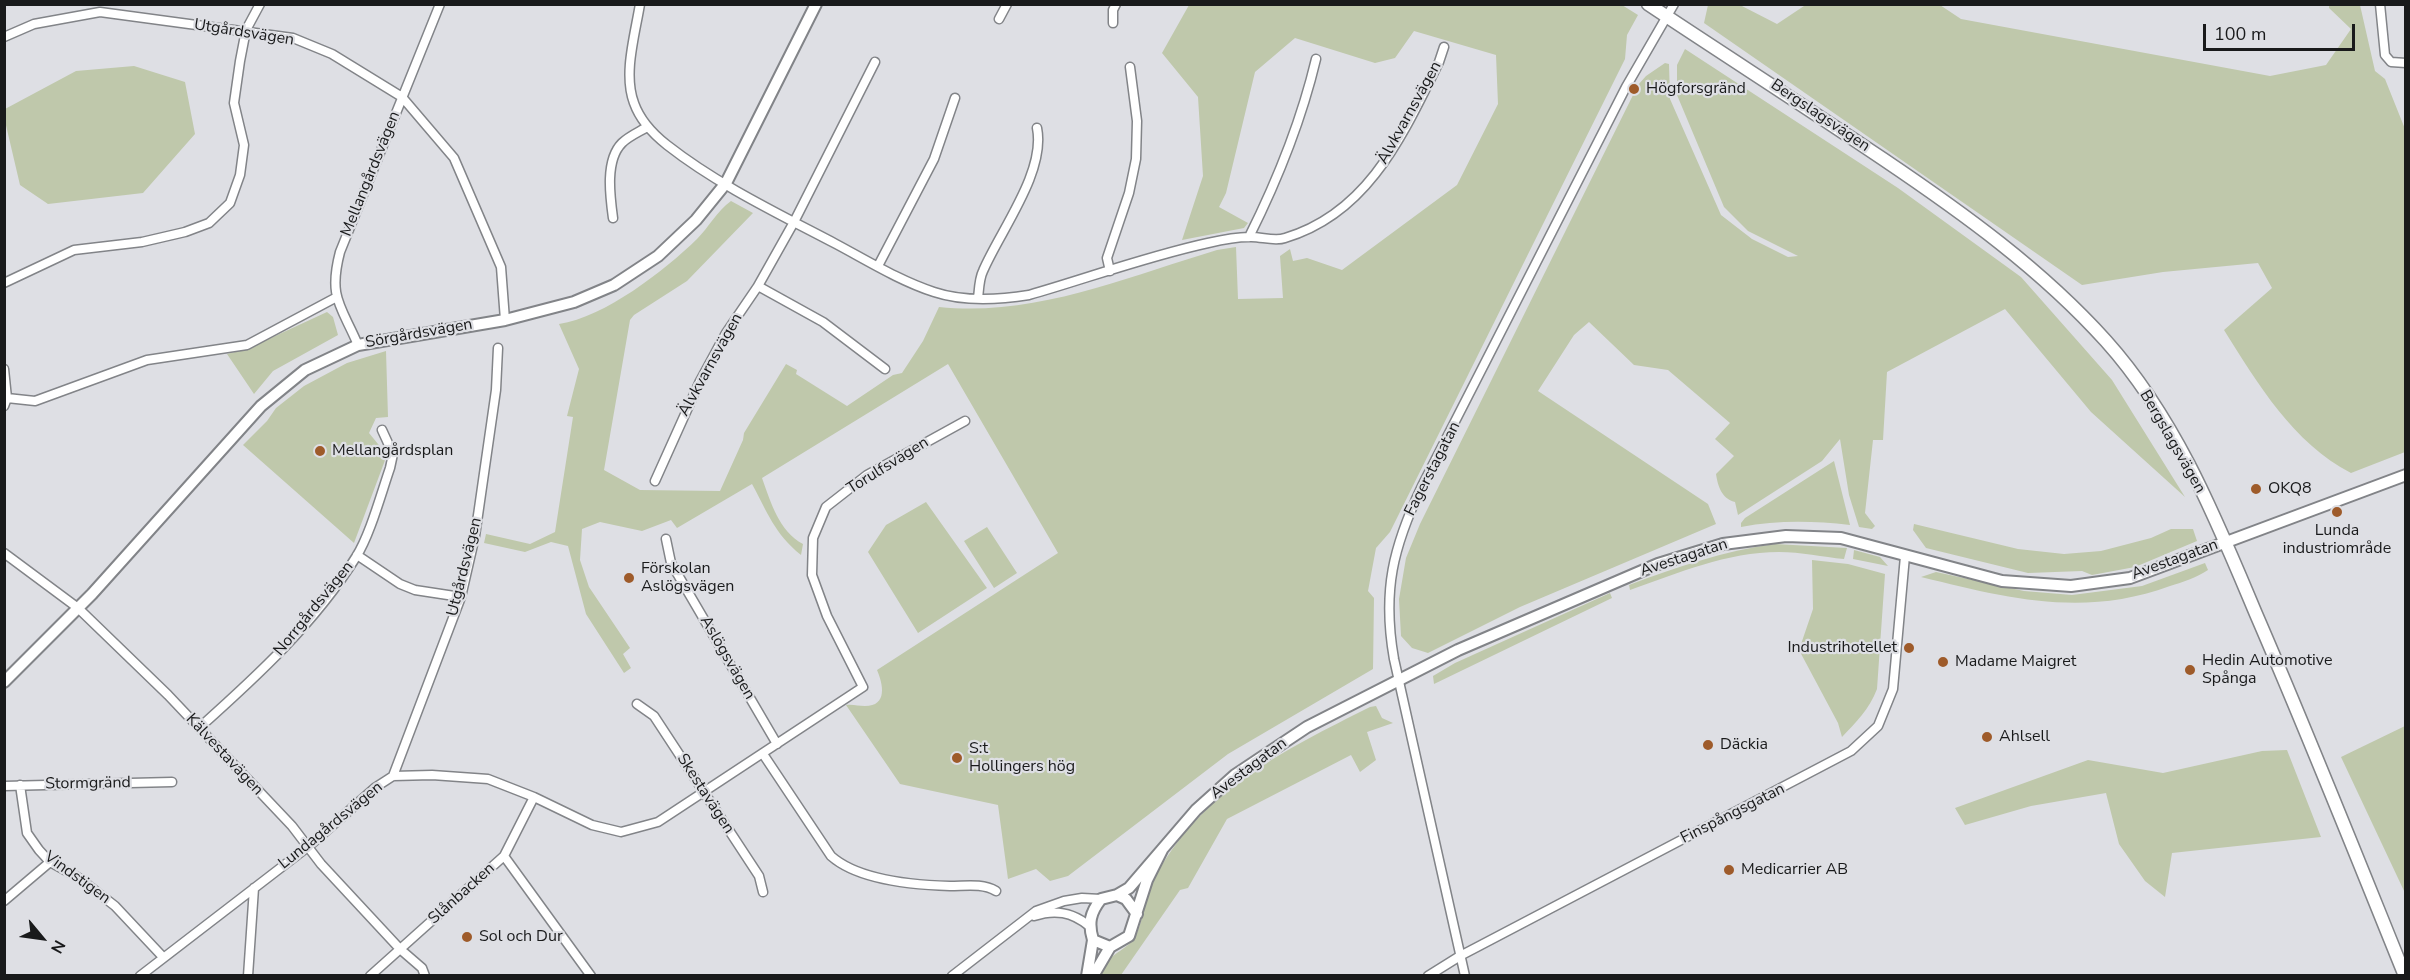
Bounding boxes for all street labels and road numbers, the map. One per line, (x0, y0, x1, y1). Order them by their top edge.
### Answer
street label: Utgårdsvägen (193, 16, 295, 50)
street label: Älvkvarnsvägen (1374, 58, 1446, 168)
street label: Bergslagsvägen (1767, 76, 1873, 156)
street label: Mellangårdsvägen (337, 109, 405, 239)
street label: Älvkvarnsvägen (675, 310, 747, 420)
street label: Sörgårdsvägen (364, 315, 474, 353)
street label: Bergslagsvägen (2135, 387, 2209, 497)
street label: Fagerstagatan (1401, 419, 1465, 519)
street label: Torulfsvägen (844, 433, 932, 499)
street label: Utgårdsvägen (443, 516, 487, 618)
street label: Avestagatan (1638, 535, 1730, 581)
street label: Avestagatan (2129, 535, 2221, 585)
street label: Norrgårdsvägen (270, 558, 358, 660)
street label: Aslögsvägen (695, 613, 759, 703)
street label: Kälvestavägen (181, 710, 267, 800)
street label: Avestagatan (1207, 734, 1291, 804)
street label: Skestavägen (672, 750, 738, 838)
street label: Stormgränd (45, 774, 131, 794)
street label: Lundagårdsvägen (275, 778, 387, 874)
street label: Finspångsgatan (1678, 780, 1788, 848)
street label: Vindstigen (40, 848, 114, 908)
street label: Slånbacken (425, 859, 499, 929)

